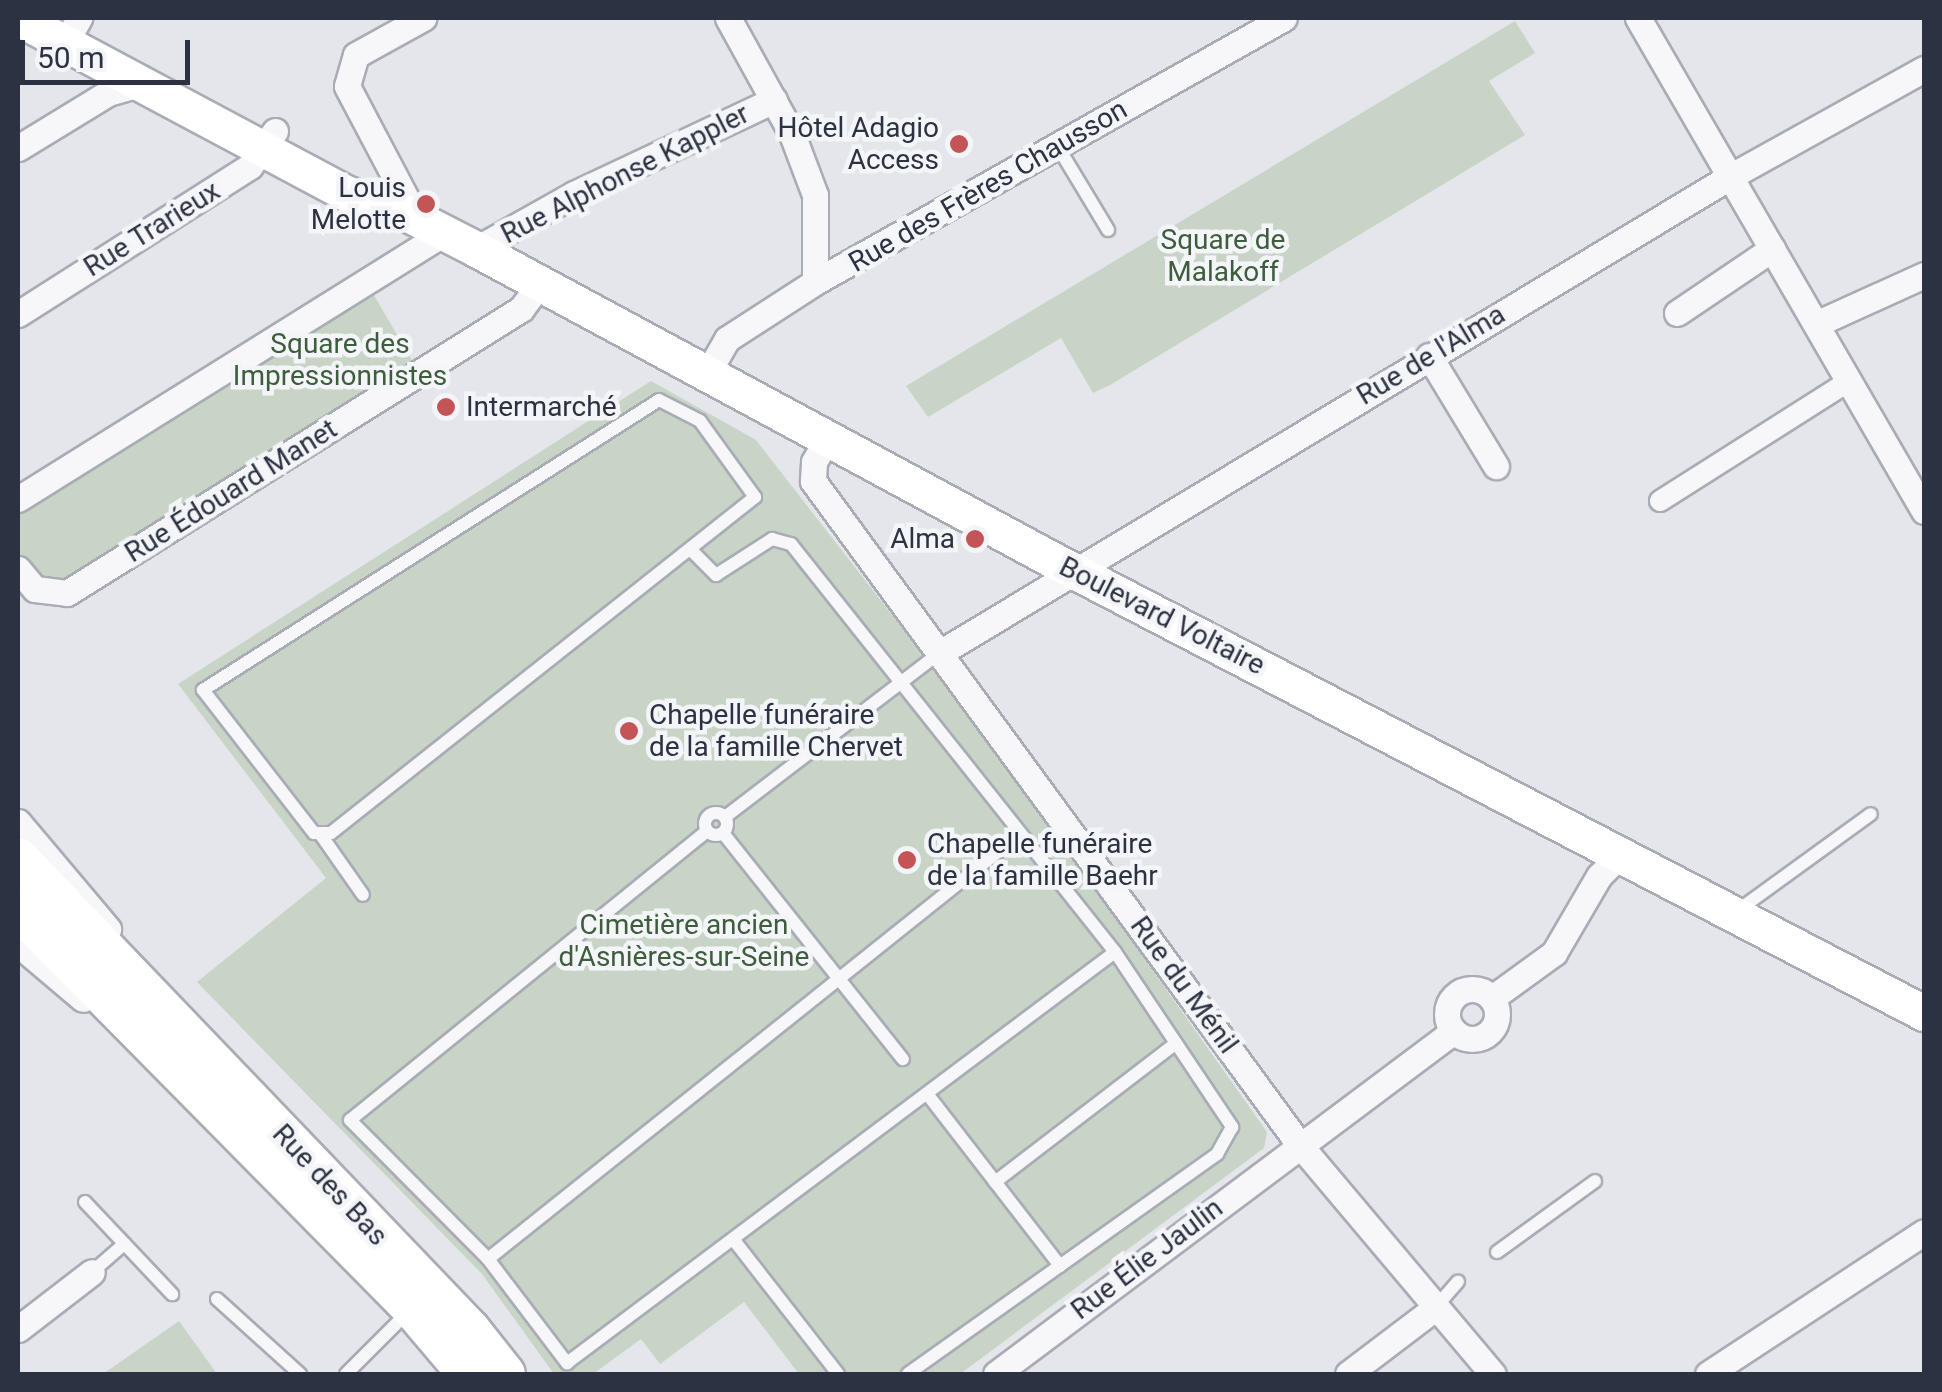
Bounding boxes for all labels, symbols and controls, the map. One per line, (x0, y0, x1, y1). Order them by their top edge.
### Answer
scale bar (25, 20, 195, 82)
text: 50 m (37, 40, 104, 75)
street label: Rue des Frères Chausson (843, 92, 1133, 280)
street label: Rue Alphonse Kappler (495, 97, 755, 251)
place label: Hôtel Adagio Access (778, 111, 939, 177)
marker: Hôtel Adagio Access (948, 133, 970, 155)
place label: Louis Melotte (311, 171, 406, 237)
street label: Rue Trarieux (77, 174, 227, 284)
marker: Louis Melotte (415, 193, 437, 215)
park label: Square de Malakoff (1161, 223, 1285, 289)
street label: Rue de l'Alma (1351, 298, 1511, 412)
park label: Square des Impressionnistes (233, 327, 447, 393)
place label: Intermarché (466, 390, 617, 424)
marker: Intermarché (435, 396, 457, 418)
street label: Rue Édouard Manet (119, 412, 343, 570)
place label: Alma (890, 522, 955, 556)
marker: Alma (964, 528, 986, 550)
street label: Boulevard Voltaire (1054, 550, 1270, 682)
place label: Chapelle funéraire de la famille Chervet (649, 698, 903, 764)
marker: Chapelle funéraire de la famille Chervet (618, 720, 640, 742)
place label: Chapelle funéraire de la famille Baehr (927, 827, 1158, 893)
marker: Chapelle funéraire de la famille Baehr (896, 849, 918, 871)
park label: Cimetière ancien d'Asnières-sur-Seine (559, 908, 809, 974)
street label: Rue du Ménil (1123, 910, 1245, 1060)
street label: Rue des Bas (265, 1117, 395, 1253)
street label: Rue Élie Jaulin (1065, 1191, 1229, 1327)

